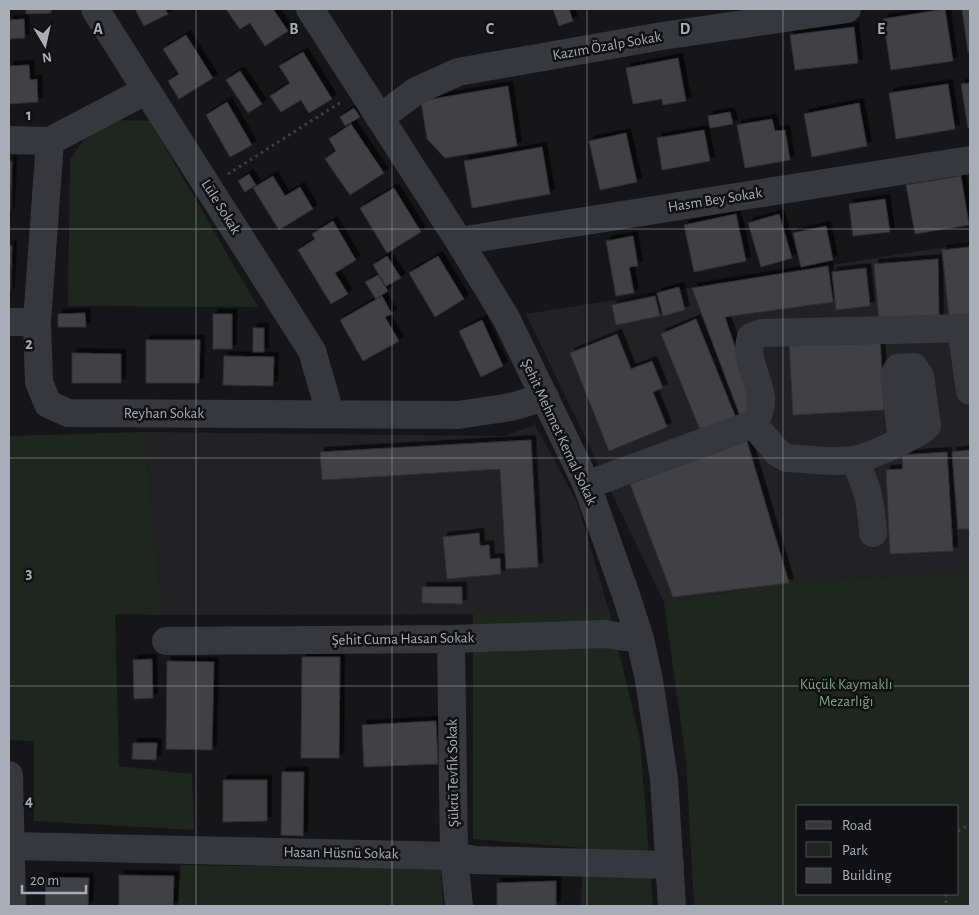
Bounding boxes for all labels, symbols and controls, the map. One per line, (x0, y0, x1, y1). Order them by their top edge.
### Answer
north arrow (20, 20, 70, 70)
text: A (93, 21, 103, 37)
text: B (289, 21, 299, 37)
text: C (486, 21, 495, 37)
text: D (680, 21, 691, 37)
text: E (877, 21, 885, 37)
street label: Kazım Özalp Sokak (551, 27, 663, 63)
text: N (41, 49, 53, 65)
text: 1 (26, 107, 32, 123)
street label: Lüle Sokak (198, 177, 244, 237)
street label: Hasm Bey Sokak (667, 185, 763, 215)
text: 2 (25, 336, 33, 352)
street label: Şehit Mehmet Kemal Sokak (519, 357, 599, 507)
street label: Reyhan Sokak (124, 406, 204, 421)
text: 3 (26, 565, 33, 581)
street label: Şehit Cuma Hasan Sokak (331, 630, 475, 648)
park label: Küçük Kaymaklı Mezarlığı (800, 677, 892, 709)
street label: Şükrü Tevfik Sokak (445, 719, 461, 827)
text: 4 (25, 793, 33, 809)
legend (796, 805, 959, 895)
text: Road (842, 818, 872, 833)
text: Park (842, 843, 868, 858)
street label: Hasan Hüsnü Sokak (283, 844, 399, 862)
scale bar (22, 862, 86, 894)
text: Building (842, 868, 892, 883)
text: 20 m (30, 873, 59, 888)

